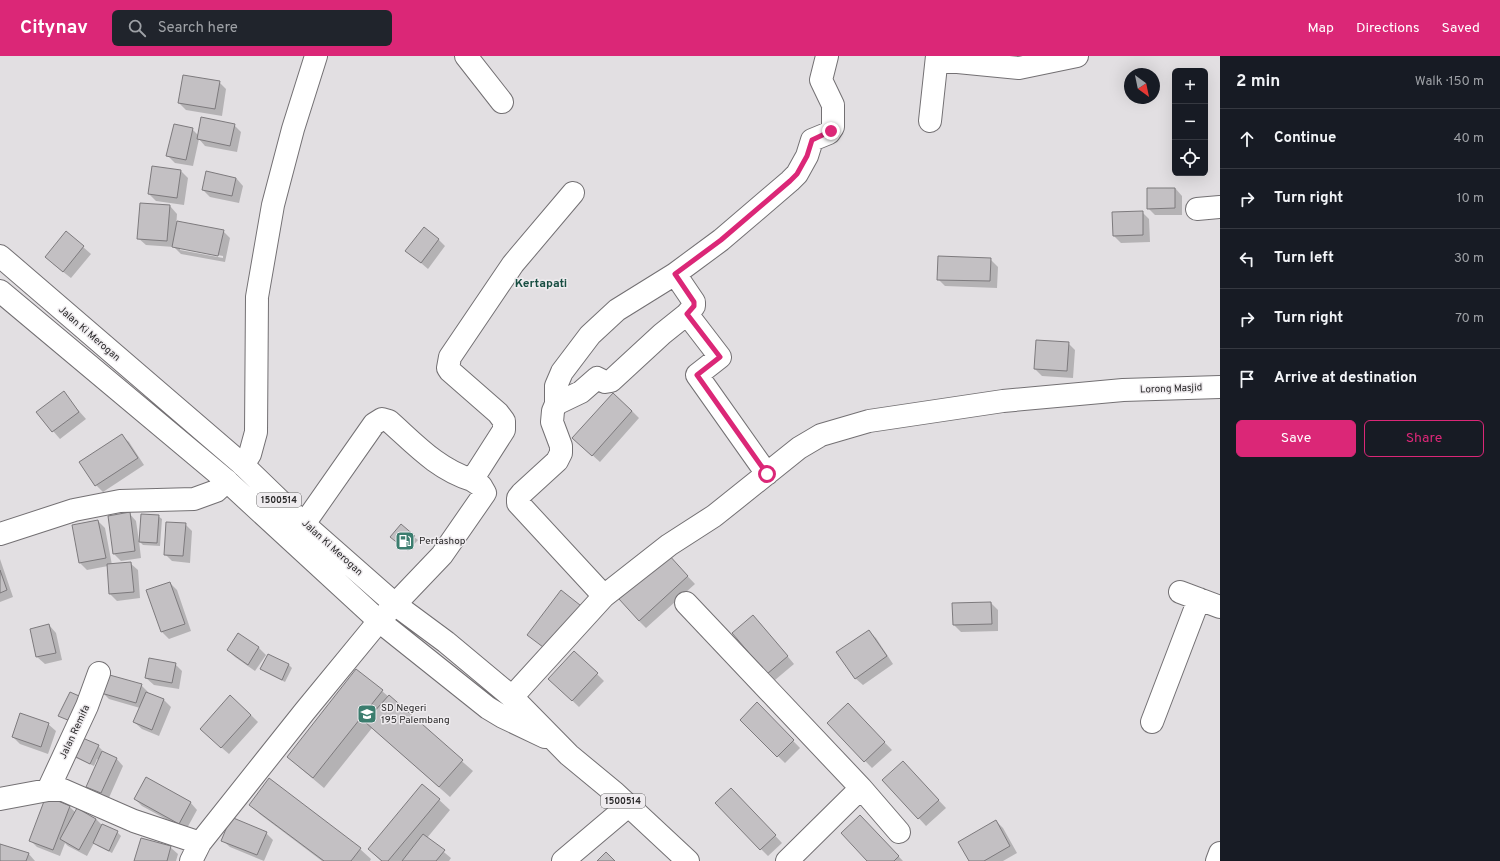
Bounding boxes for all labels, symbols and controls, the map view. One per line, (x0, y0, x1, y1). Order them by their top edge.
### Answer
search box (112, 10, 392, 46)
text: Citynav (20, 16, 88, 40)
icon: search (126, 17, 148, 39)
text: Search here (158, 19, 238, 38)
text: Map (1308, 20, 1334, 37)
text: Directions (1356, 20, 1420, 37)
text: Saved (1442, 20, 1480, 37)
north arrow (1124, 68, 1160, 104)
map controls (1172, 68, 1208, 176)
button: + (1172, 68, 1208, 104)
text: 2 min (1236, 71, 1280, 93)
text: Walk · 150 m (1415, 74, 1484, 90)
button: − (1172, 104, 1208, 140)
route end (822, 122, 840, 140)
icon: ahead (1236, 128, 1258, 150)
text: Continue (1274, 129, 1336, 148)
text: 40 m (1454, 131, 1484, 147)
button: locate (1172, 140, 1208, 176)
icon: right (1236, 188, 1258, 210)
text: Turn right (1274, 189, 1343, 208)
text: 10 m (1457, 191, 1484, 207)
icon: left (1236, 248, 1258, 270)
text: Turn left (1274, 249, 1334, 268)
text: 30 m (1454, 251, 1484, 267)
district label: Kertapati (515, 276, 567, 292)
street label: Jalan Ki Merogan (55, 304, 123, 364)
icon: right (1236, 308, 1258, 330)
text: Turn right (1274, 309, 1343, 328)
text: 70 m (1455, 311, 1484, 327)
icon: arrive (1236, 368, 1258, 390)
text: Arrive at destination (1274, 369, 1417, 388)
street label: Lorong Masjid (1140, 381, 1202, 397)
button: Save (1236, 420, 1356, 457)
button: Share (1364, 420, 1484, 457)
route start (758, 465, 776, 483)
road number: 1500514 (257, 493, 301, 507)
street label: Jalan Ki Merogan (299, 517, 365, 579)
fuel station icon: Pertashop (394, 530, 416, 552)
place label: Pertashop (419, 535, 466, 548)
place label: SD Negeri 195 Palembang (381, 702, 450, 727)
street label: Jalan Remifa (57, 703, 93, 761)
school or university icon: SD Negeri 195 Palembang (356, 703, 378, 725)
road number: 1500514 (601, 794, 645, 808)

